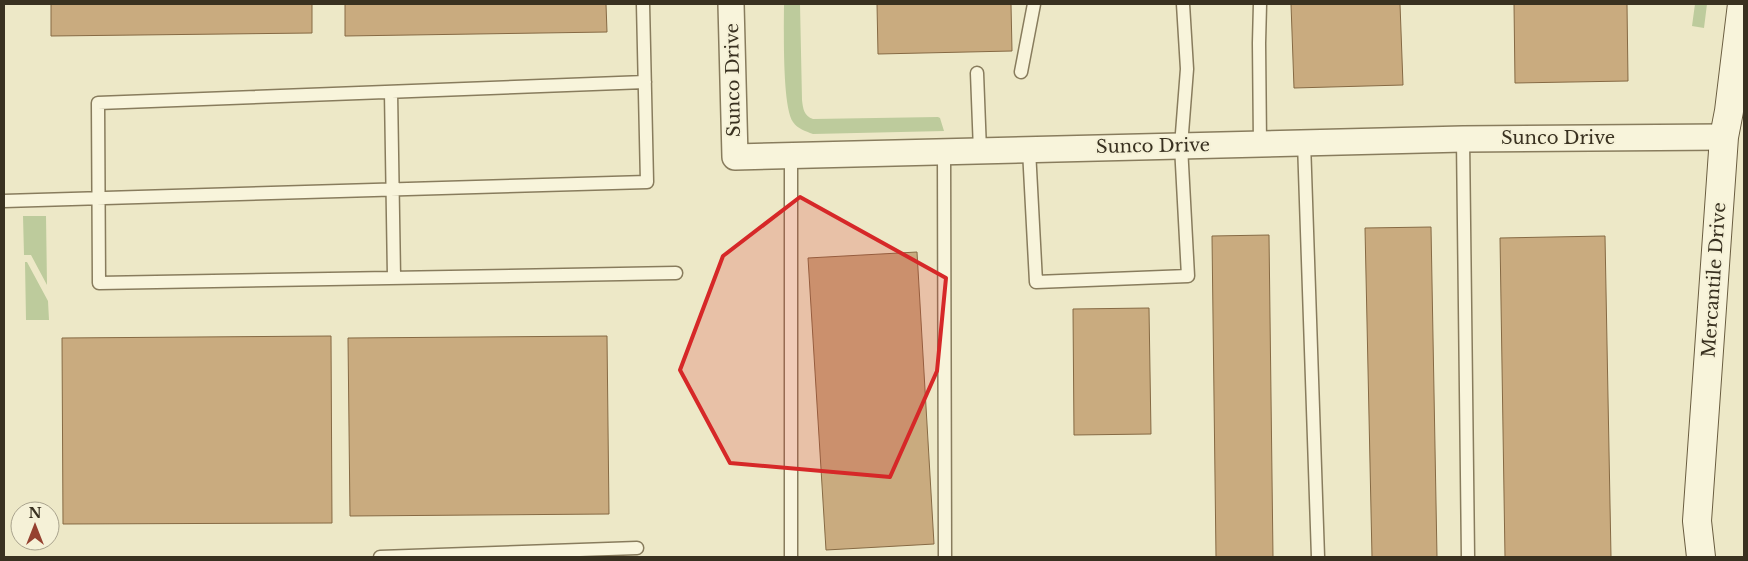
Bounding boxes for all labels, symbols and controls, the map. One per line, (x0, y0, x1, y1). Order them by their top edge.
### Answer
street label: Sunco Drive (721, 23, 745, 137)
street label: Sunco Drive (1501, 127, 1615, 149)
street label: Sunco Drive (1096, 134, 1210, 158)
street label: Mercantile Drive (1698, 202, 1730, 358)
north arrow (10, 501, 60, 551)
text: N (28, 504, 42, 522)

